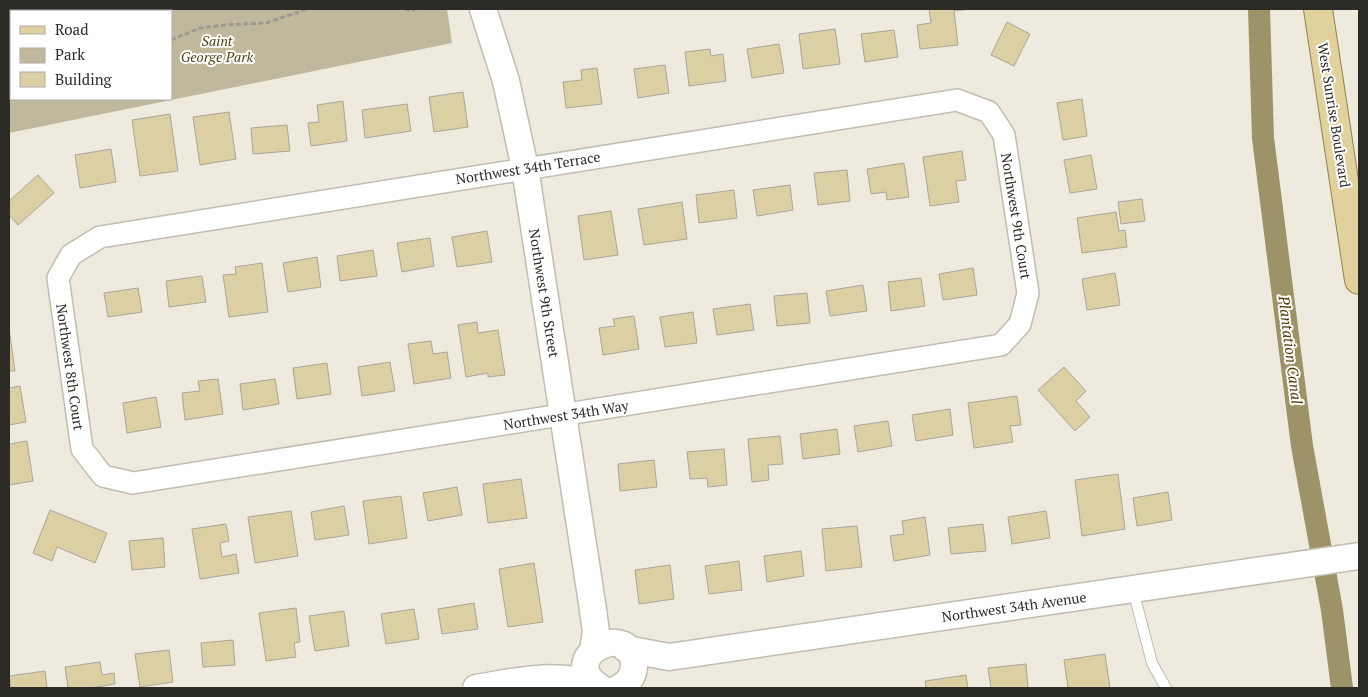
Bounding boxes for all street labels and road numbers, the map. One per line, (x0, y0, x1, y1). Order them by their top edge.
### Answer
street label: West Sunrise Boulevard (1314, 41, 1355, 189)
street label: Northwest 34th Terrace (454, 147, 602, 188)
street label: Northwest 9th Court (997, 151, 1036, 281)
street label: Northwest 9th Street (525, 227, 564, 359)
street label: Northwest 8th Court (52, 302, 89, 432)
street label: Northwest 34th Way (502, 395, 631, 434)
street label: Northwest 34th Avenue (940, 587, 1087, 626)

